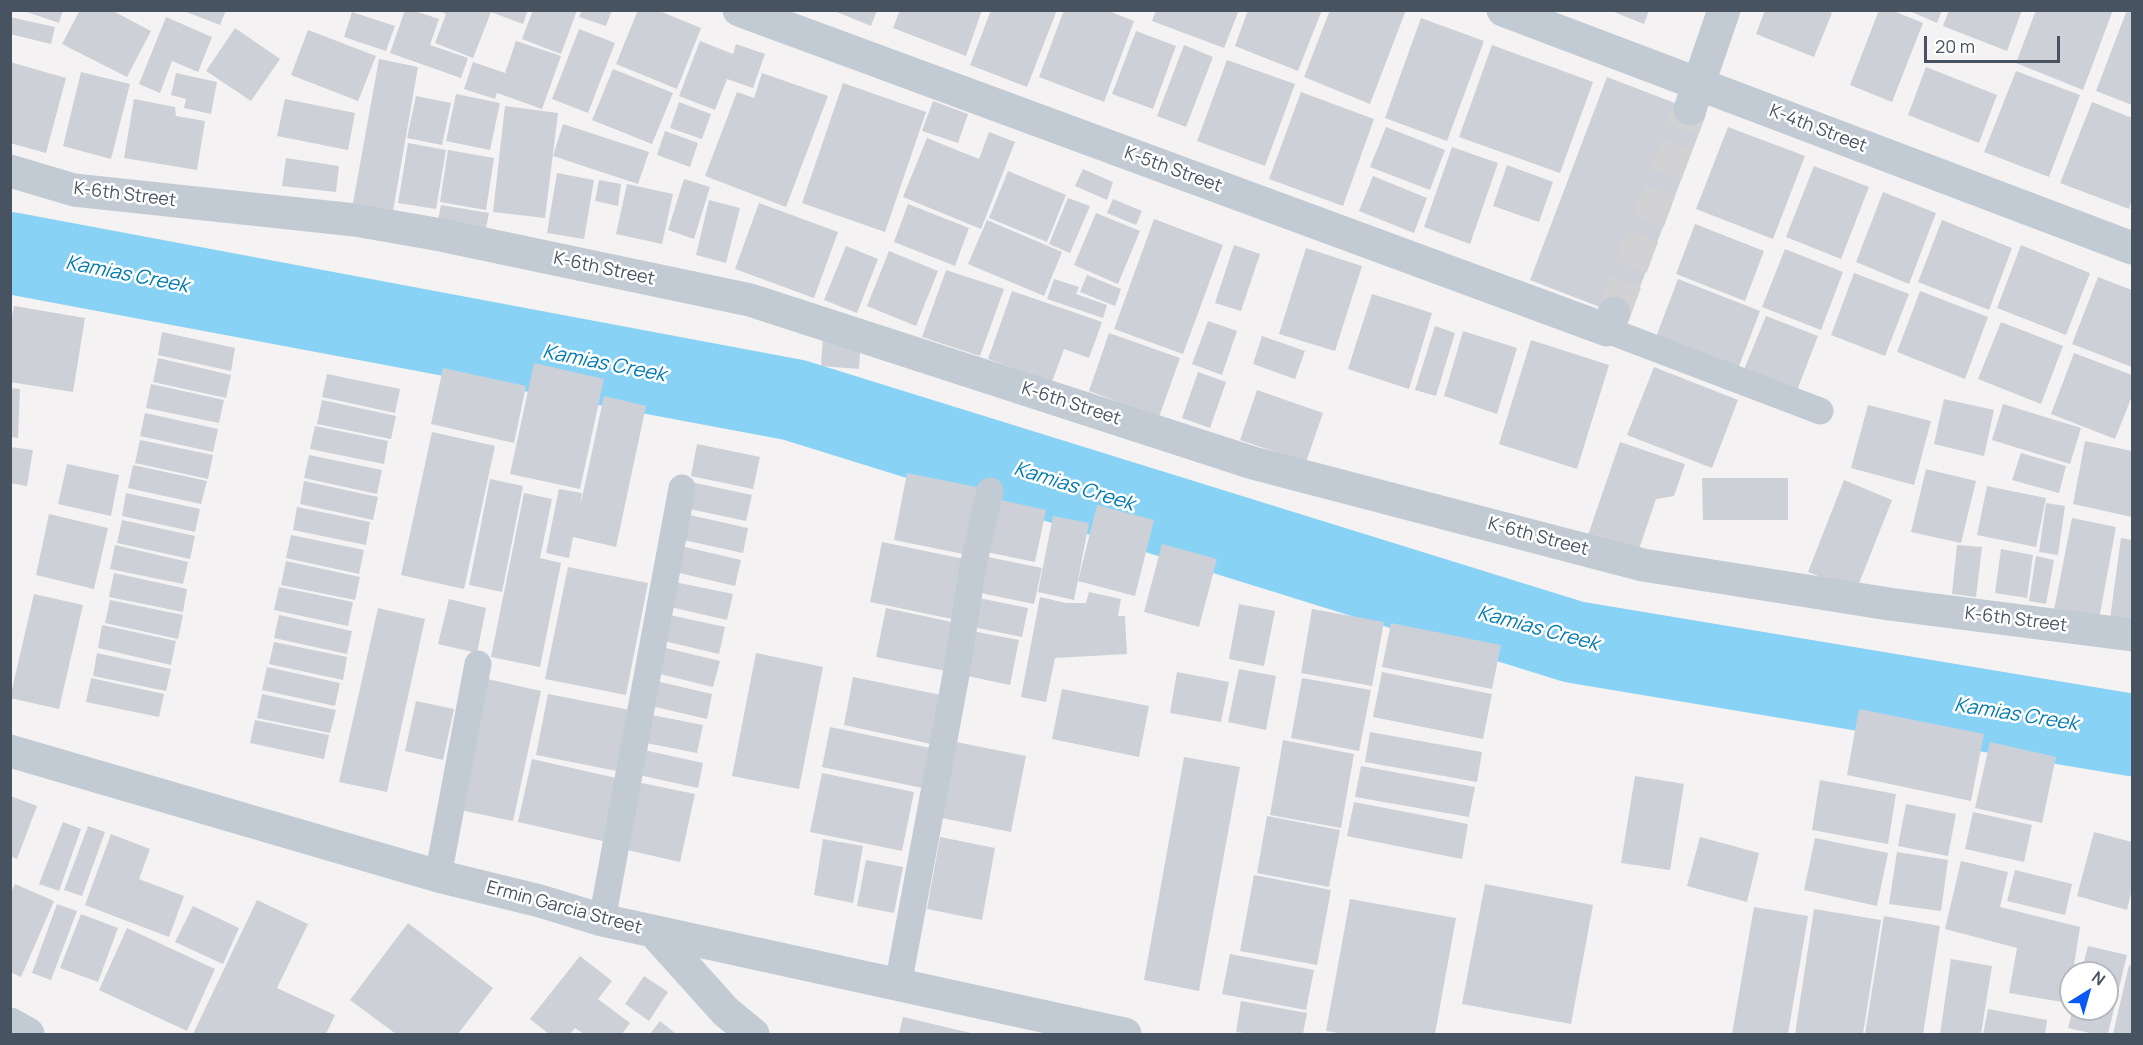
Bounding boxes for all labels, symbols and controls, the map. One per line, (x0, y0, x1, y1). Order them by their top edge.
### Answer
scale bar (1927, 24, 2064, 62)
text: 20 m (1935, 34, 1975, 58)
street label: K-4th Street (1766, 101, 1870, 157)
street label: K-5th Street (1121, 142, 1225, 198)
street label: K-6th Street (73, 178, 177, 212)
street label: K-6th Street (551, 248, 657, 290)
water label: Kamias Creek (63, 251, 191, 299)
water label: Kamias Creek (540, 340, 668, 388)
street label: K-6th Street (1019, 378, 1123, 430)
water label: Kamias Creek (1011, 457, 1137, 517)
street label: K-6th Street (1486, 513, 1590, 561)
water label: Kamias Creek (1475, 601, 1601, 657)
street label: K-6th Street (1964, 603, 2068, 637)
water label: Kamias Creek (1952, 693, 2080, 737)
street label: Ermin Garcia Street (484, 877, 644, 939)
north arrow (2059, 961, 2119, 1021)
text: N (2087, 966, 2110, 990)

